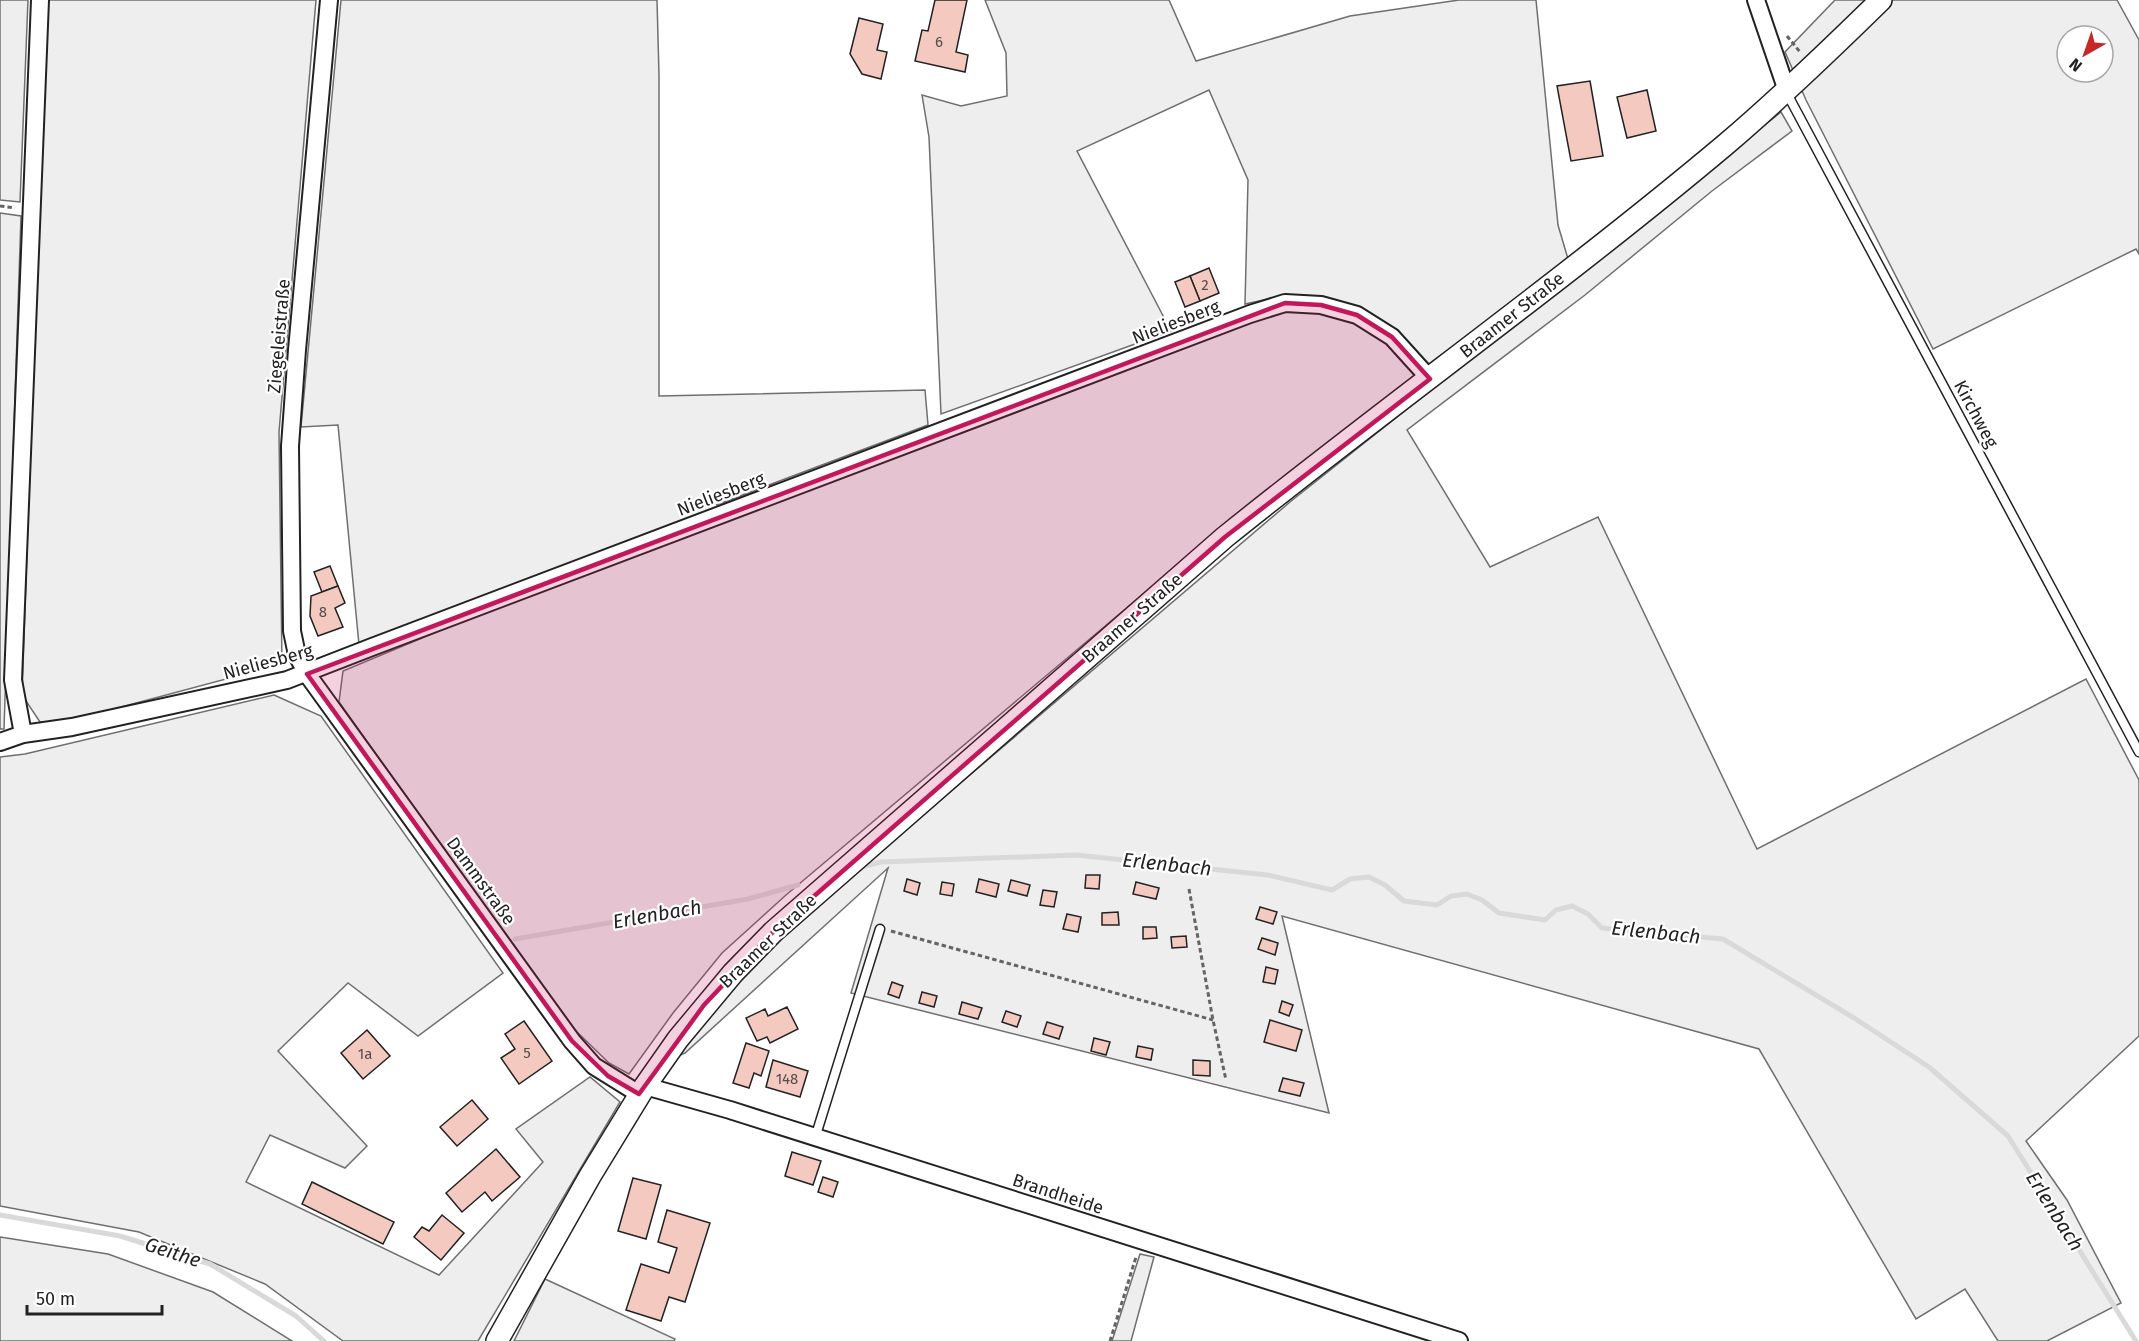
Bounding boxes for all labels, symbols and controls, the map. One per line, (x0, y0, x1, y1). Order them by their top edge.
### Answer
north arrow (2055, 24, 2115, 84)
house number: 6 (935, 33, 943, 51)
text: N (2066, 54, 2086, 76)
street label: Braamer Straße (1455, 267, 1569, 363)
house number: 2 (1201, 276, 1209, 294)
street label: Ziegeleistraße (263, 278, 295, 394)
street label: Nieliesberg (1129, 295, 1224, 349)
street label: Kirchweg (1949, 376, 2003, 452)
street label: Nieliesberg (674, 467, 769, 521)
street label: Braamer Straße (1077, 568, 1187, 668)
house number: 8 (319, 603, 327, 621)
street label: Nieliesberg (221, 639, 316, 685)
street label: Dammstraße (442, 833, 520, 929)
water label: Erlenbach (1121, 847, 1213, 881)
street label: Braamer Straße (715, 889, 821, 993)
water label: Erlenbach (611, 894, 703, 934)
water label: Erlenbach (1610, 915, 1702, 949)
house number: 5 (523, 1044, 531, 1062)
house number: 1a (358, 1045, 372, 1063)
house number: 148 (776, 1070, 798, 1088)
water label: Erlenbach (2021, 1167, 2089, 1255)
street label: Brandheide (1010, 1169, 1106, 1219)
water label: Geithe (142, 1232, 204, 1272)
scale bar (27, 1278, 162, 1316)
text: 50 m (36, 1288, 75, 1310)

